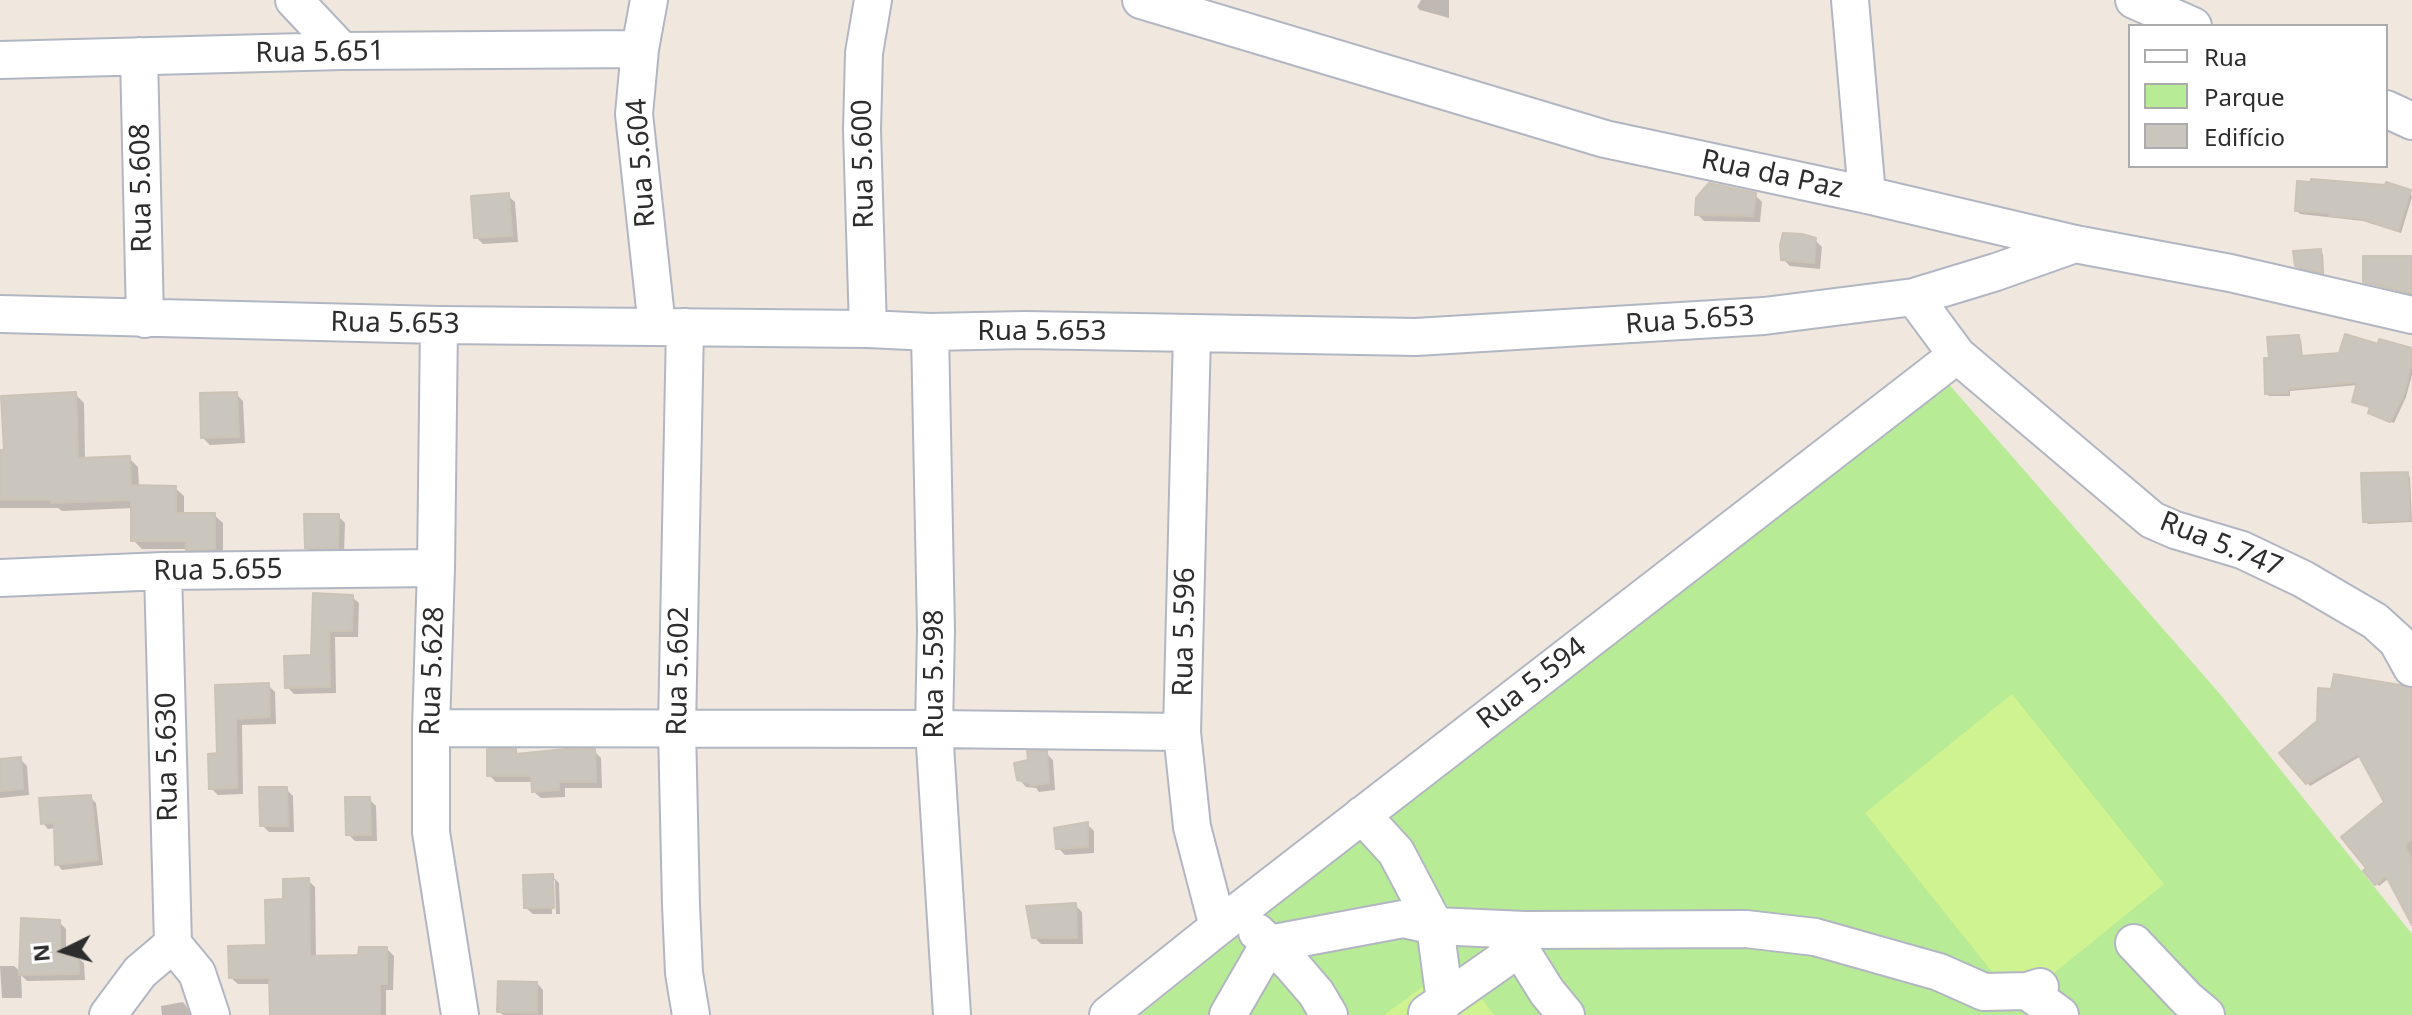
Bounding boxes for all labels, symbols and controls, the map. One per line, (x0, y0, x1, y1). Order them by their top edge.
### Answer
legend (2128, 24, 2388, 168)
street label: Rua 5.651 (255, 35, 385, 71)
text: Rua (2204, 40, 2247, 73)
text: Parque (2204, 80, 2285, 113)
street label: Rua 5.604 (621, 97, 663, 229)
street label: Rua 5.600 (846, 99, 882, 229)
text: Edifício (2204, 120, 2285, 153)
street label: Rua 5.608 (124, 123, 160, 253)
street label: Rua da Paz (1698, 144, 1846, 206)
street label: Rua 5.653 (1624, 300, 1756, 342)
street label: Rua 5.653 (330, 306, 460, 342)
street label: Rua 5.653 (977, 315, 1107, 349)
street label: Rua 5.747 (2155, 505, 2287, 585)
street label: Rua 5.655 (153, 553, 283, 589)
street label: Rua 5.596 (1167, 567, 1203, 697)
street label: Rua 5.628 (414, 606, 452, 736)
street label: Rua 5.602 (661, 606, 697, 736)
street label: Rua 5.598 (918, 609, 952, 739)
street label: Rua 5.594 (1471, 631, 1593, 737)
street label: Rua 5.630 (150, 692, 186, 822)
north arrow (24, 911, 104, 991)
text: N (24, 943, 56, 963)

